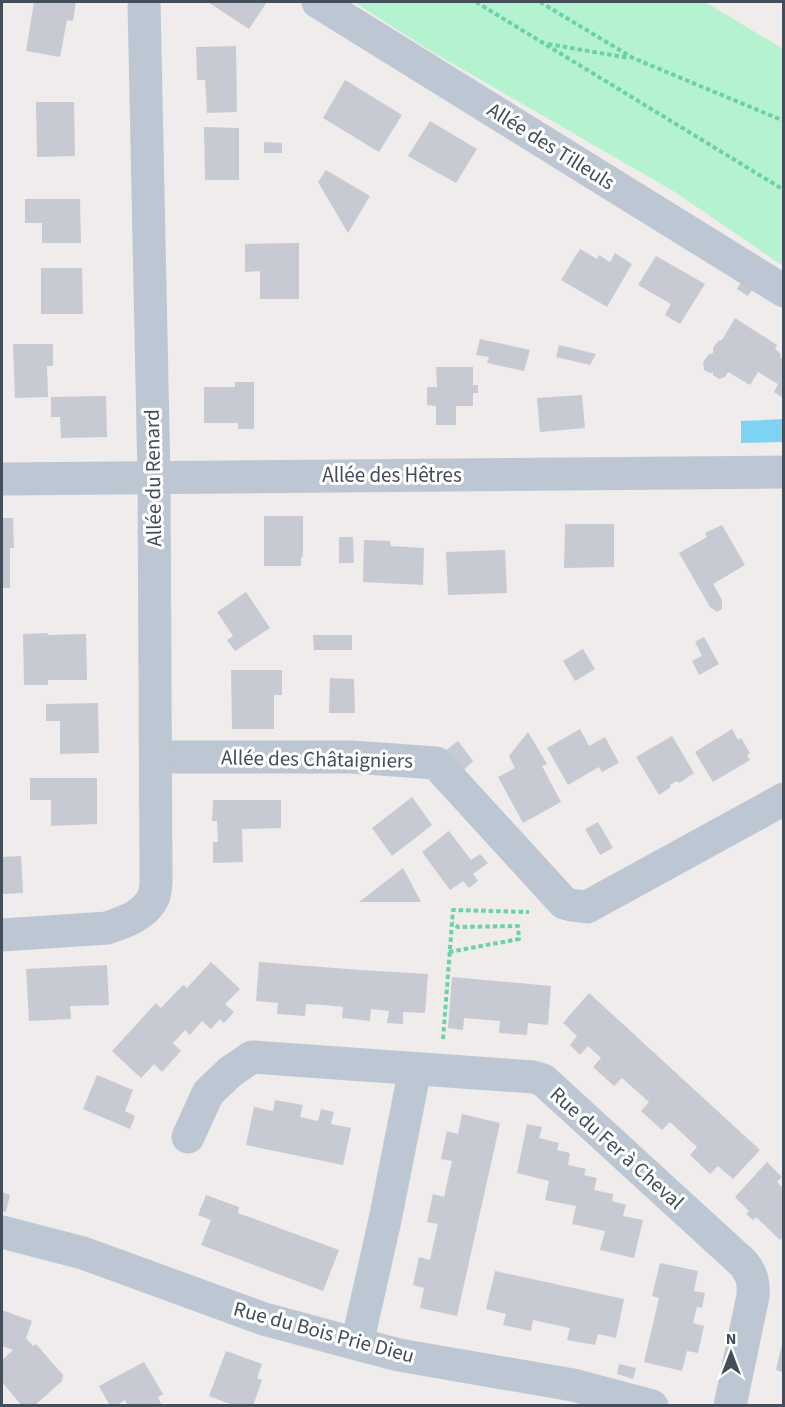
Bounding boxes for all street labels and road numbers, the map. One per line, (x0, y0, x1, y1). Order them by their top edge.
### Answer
street label: Allée des Tilleuls (481, 95, 621, 197)
street label: Allée du Renard (137, 409, 169, 547)
street label: Allée des Hêtres (322, 460, 462, 490)
street label: Allée des Châtaigniers (221, 742, 413, 776)
street label: Rue du Fer à Cheval (543, 1080, 691, 1216)
street label: Rue du Bois Prie Dieu (230, 1293, 418, 1371)

